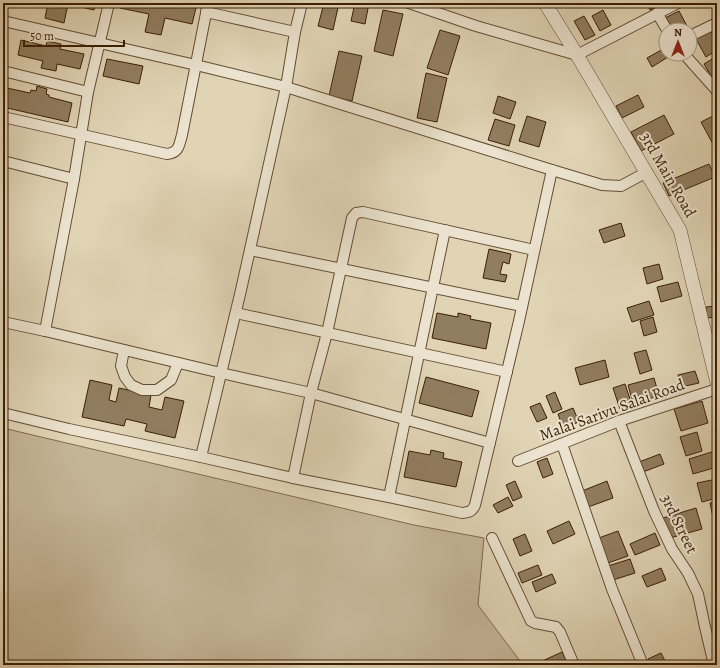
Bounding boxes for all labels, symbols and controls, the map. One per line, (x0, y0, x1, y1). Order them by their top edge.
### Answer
scale bar (24, 22, 124, 48)
north arrow (658, 22, 698, 62)
text: N (674, 25, 682, 40)
text: 50 m (30, 28, 54, 44)
street label: 3rd Main Road (635, 128, 701, 222)
street label: Malai Sarivu Salai Road (536, 373, 688, 447)
street label: 3rd Street (655, 491, 703, 557)

